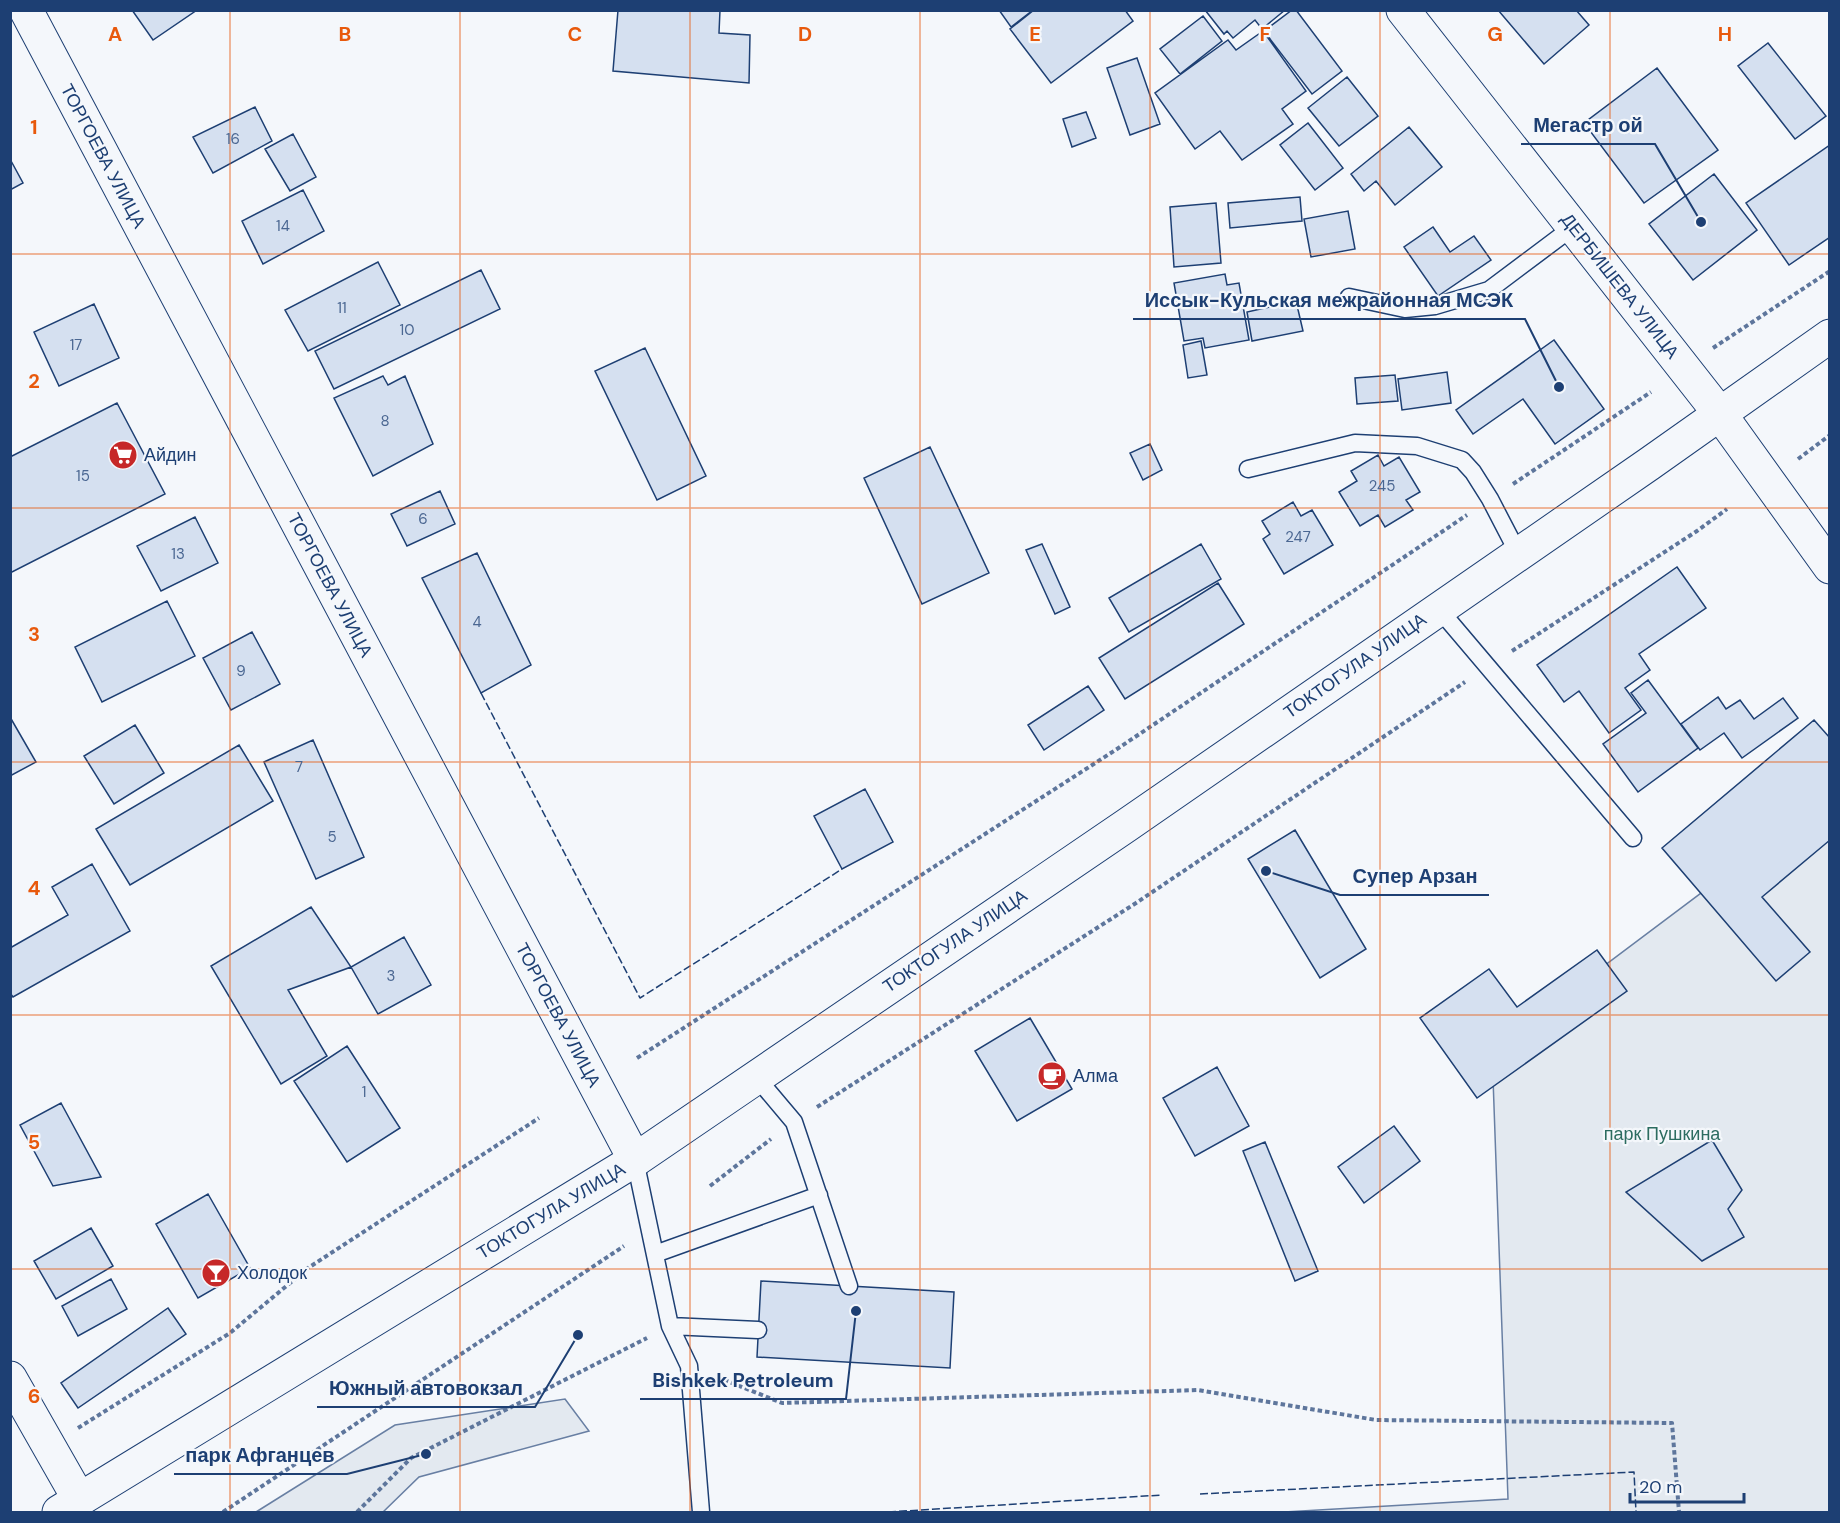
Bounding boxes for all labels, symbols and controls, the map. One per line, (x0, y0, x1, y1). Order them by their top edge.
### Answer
text: A (108, 21, 122, 47)
text: B (339, 21, 351, 47)
text: C (568, 21, 582, 47)
text: D (798, 21, 812, 47)
text: E (1029, 21, 1041, 47)
text: F (1259, 21, 1271, 47)
text: G (1487, 21, 1503, 47)
text: H (1718, 21, 1732, 47)
street label: ТОРГОЕВА УЛИЦА (55, 80, 151, 232)
callout: Мегастр ой (1521, 106, 1655, 144)
text: Мегастр ой (1533, 112, 1643, 138)
text: 1 (30, 114, 38, 140)
house number: 16 (226, 129, 240, 149)
street label: ДЕРБИШЕВА УЛИЦА (1556, 208, 1684, 364)
house number: 14 (276, 216, 290, 236)
callout: Иссык-Кульская межрайонная МСЭК (1133, 281, 1525, 319)
text: Иссык-Кульская межрайонная МСЭК (1145, 287, 1514, 313)
house number: 11 (337, 298, 347, 318)
house number: 10 (400, 320, 414, 340)
house number: 17 (70, 335, 82, 355)
text: 2 (28, 368, 40, 394)
house number: 8 (380, 411, 390, 431)
supermarket icon: Айдин (107, 439, 139, 471)
place label: Айдин (144, 443, 197, 467)
house number: 15 (76, 466, 90, 486)
house number: 245 (1369, 476, 1395, 496)
street label: ТОРГОЕВА УЛИЦА (282, 509, 378, 661)
house number: 6 (418, 509, 428, 529)
house number: 247 (1285, 527, 1311, 547)
house number: 13 (171, 544, 185, 564)
street label: ТОКТОГУЛА УЛИЦА (1279, 608, 1431, 724)
house number: 4 (472, 612, 482, 632)
text: 3 (28, 621, 40, 647)
house number: 9 (236, 661, 246, 681)
house number: 7 (295, 757, 303, 777)
house number: 5 (327, 827, 337, 847)
callout: Супер Арзан (1340, 857, 1489, 895)
text: Супер Арзан (1353, 863, 1477, 889)
text: 4 (28, 875, 41, 901)
street label: ТОКТОГУЛА УЛИЦА (878, 884, 1032, 998)
street label: ТОРГОЕВА УЛИЦА (510, 939, 606, 1091)
house number: 3 (387, 966, 395, 986)
cafe icon: Алма (1036, 1060, 1068, 1092)
place label: Алма (1073, 1064, 1119, 1088)
house number: 1 (362, 1082, 366, 1102)
park label: парк Пушкина (1604, 1122, 1721, 1146)
text: 5 (28, 1129, 40, 1155)
street label: ТОКТОГУЛА УЛИЦА (472, 1157, 630, 1265)
bar icon: Холодок (200, 1257, 232, 1289)
place label: Холодок (237, 1261, 307, 1285)
callout: Bishkek Petroleum (640, 1361, 846, 1399)
text: Bishkek Petroleum (652, 1367, 834, 1393)
callout: Южный автовокзал (317, 1369, 535, 1407)
text: Южный автовокзал (329, 1375, 523, 1401)
text: 6 (28, 1383, 40, 1409)
callout: парк Афганцев (174, 1436, 347, 1474)
text: парк Афганцев (185, 1442, 335, 1468)
scale bar (1630, 1466, 1744, 1504)
text: 20 m (1639, 1475, 1682, 1499)

